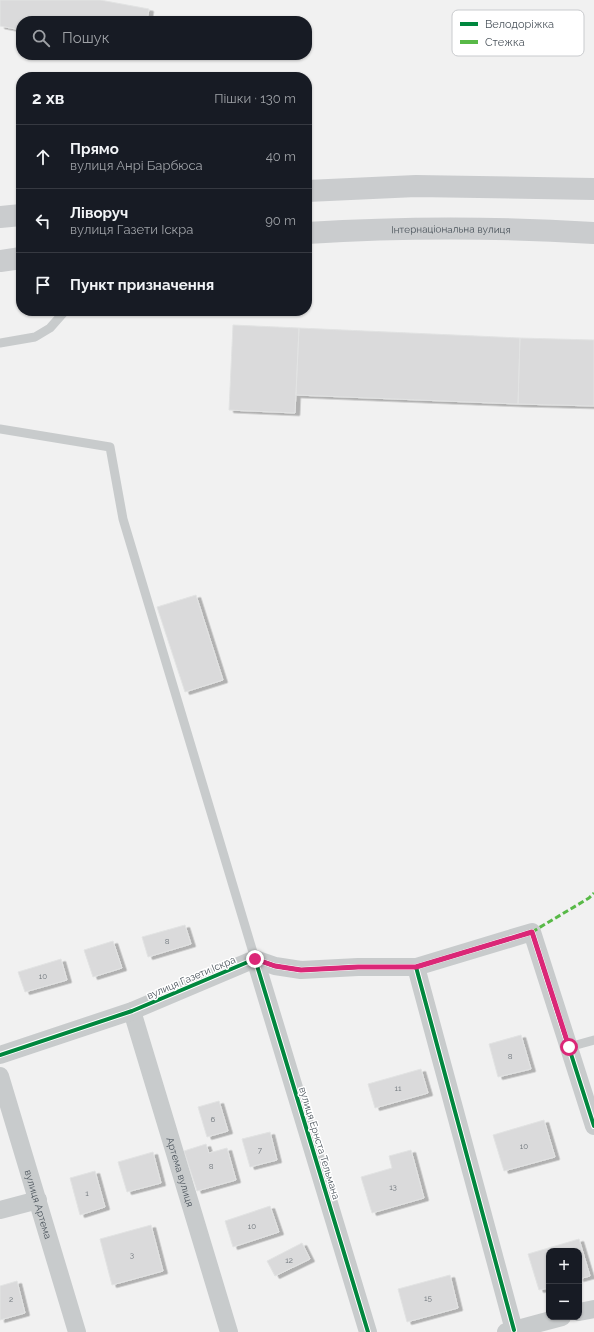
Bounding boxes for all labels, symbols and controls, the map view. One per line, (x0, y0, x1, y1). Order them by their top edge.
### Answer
legend (452, 10, 584, 56)
search box (16, 16, 312, 60)
text: Велодоріжка (485, 18, 554, 31)
icon: search (30, 27, 52, 49)
text: Пошук (62, 29, 110, 47)
text: Стежка (485, 36, 525, 49)
text: 2 хв (32, 88, 64, 108)
text: Пішки · 130 m (214, 91, 296, 106)
text: Прямо (70, 140, 119, 158)
icon: ahead (32, 146, 54, 168)
text: 40 m (266, 149, 296, 164)
text: вулиця Анрі Барбюса (70, 158, 203, 173)
text: Ліворуч (70, 204, 128, 222)
icon: left (32, 210, 54, 232)
text: 90 m (265, 213, 296, 228)
text: вулиця Газети Іскра (70, 222, 193, 237)
street label: Інтернаціональна вулиця (391, 223, 511, 235)
icon: arrive (32, 274, 54, 296)
text: Пункт призначення (70, 276, 214, 294)
house number: 8 (165, 936, 170, 946)
route end (246, 950, 264, 968)
street label: вулиця Газети Іскра (145, 954, 237, 1001)
house number: 10 (39, 971, 47, 981)
route start (560, 1038, 578, 1056)
house number: 8 (508, 1051, 513, 1061)
house number: 11 (395, 1083, 402, 1093)
street label: вулиця Ернста Тельмана (297, 1086, 342, 1201)
house number: 6 (211, 1114, 216, 1124)
street label: Артема вулиця (164, 1136, 196, 1208)
house number: 10 (520, 1141, 528, 1151)
house number: 7 (258, 1145, 263, 1155)
house number: 8 (209, 1161, 214, 1171)
street label: вулиця Артема (23, 1169, 54, 1240)
house number: 13 (389, 1182, 397, 1192)
house number: 1 (85, 1188, 89, 1198)
house number: 10 (248, 1221, 256, 1231)
map controls (546, 1248, 582, 1320)
button: + (546, 1248, 582, 1284)
house number: 3 (130, 1250, 134, 1260)
house number: 12 (285, 1255, 293, 1265)
button: − (546, 1284, 582, 1320)
house number: 15 (424, 1293, 433, 1303)
house number: 2 (9, 1294, 13, 1304)

